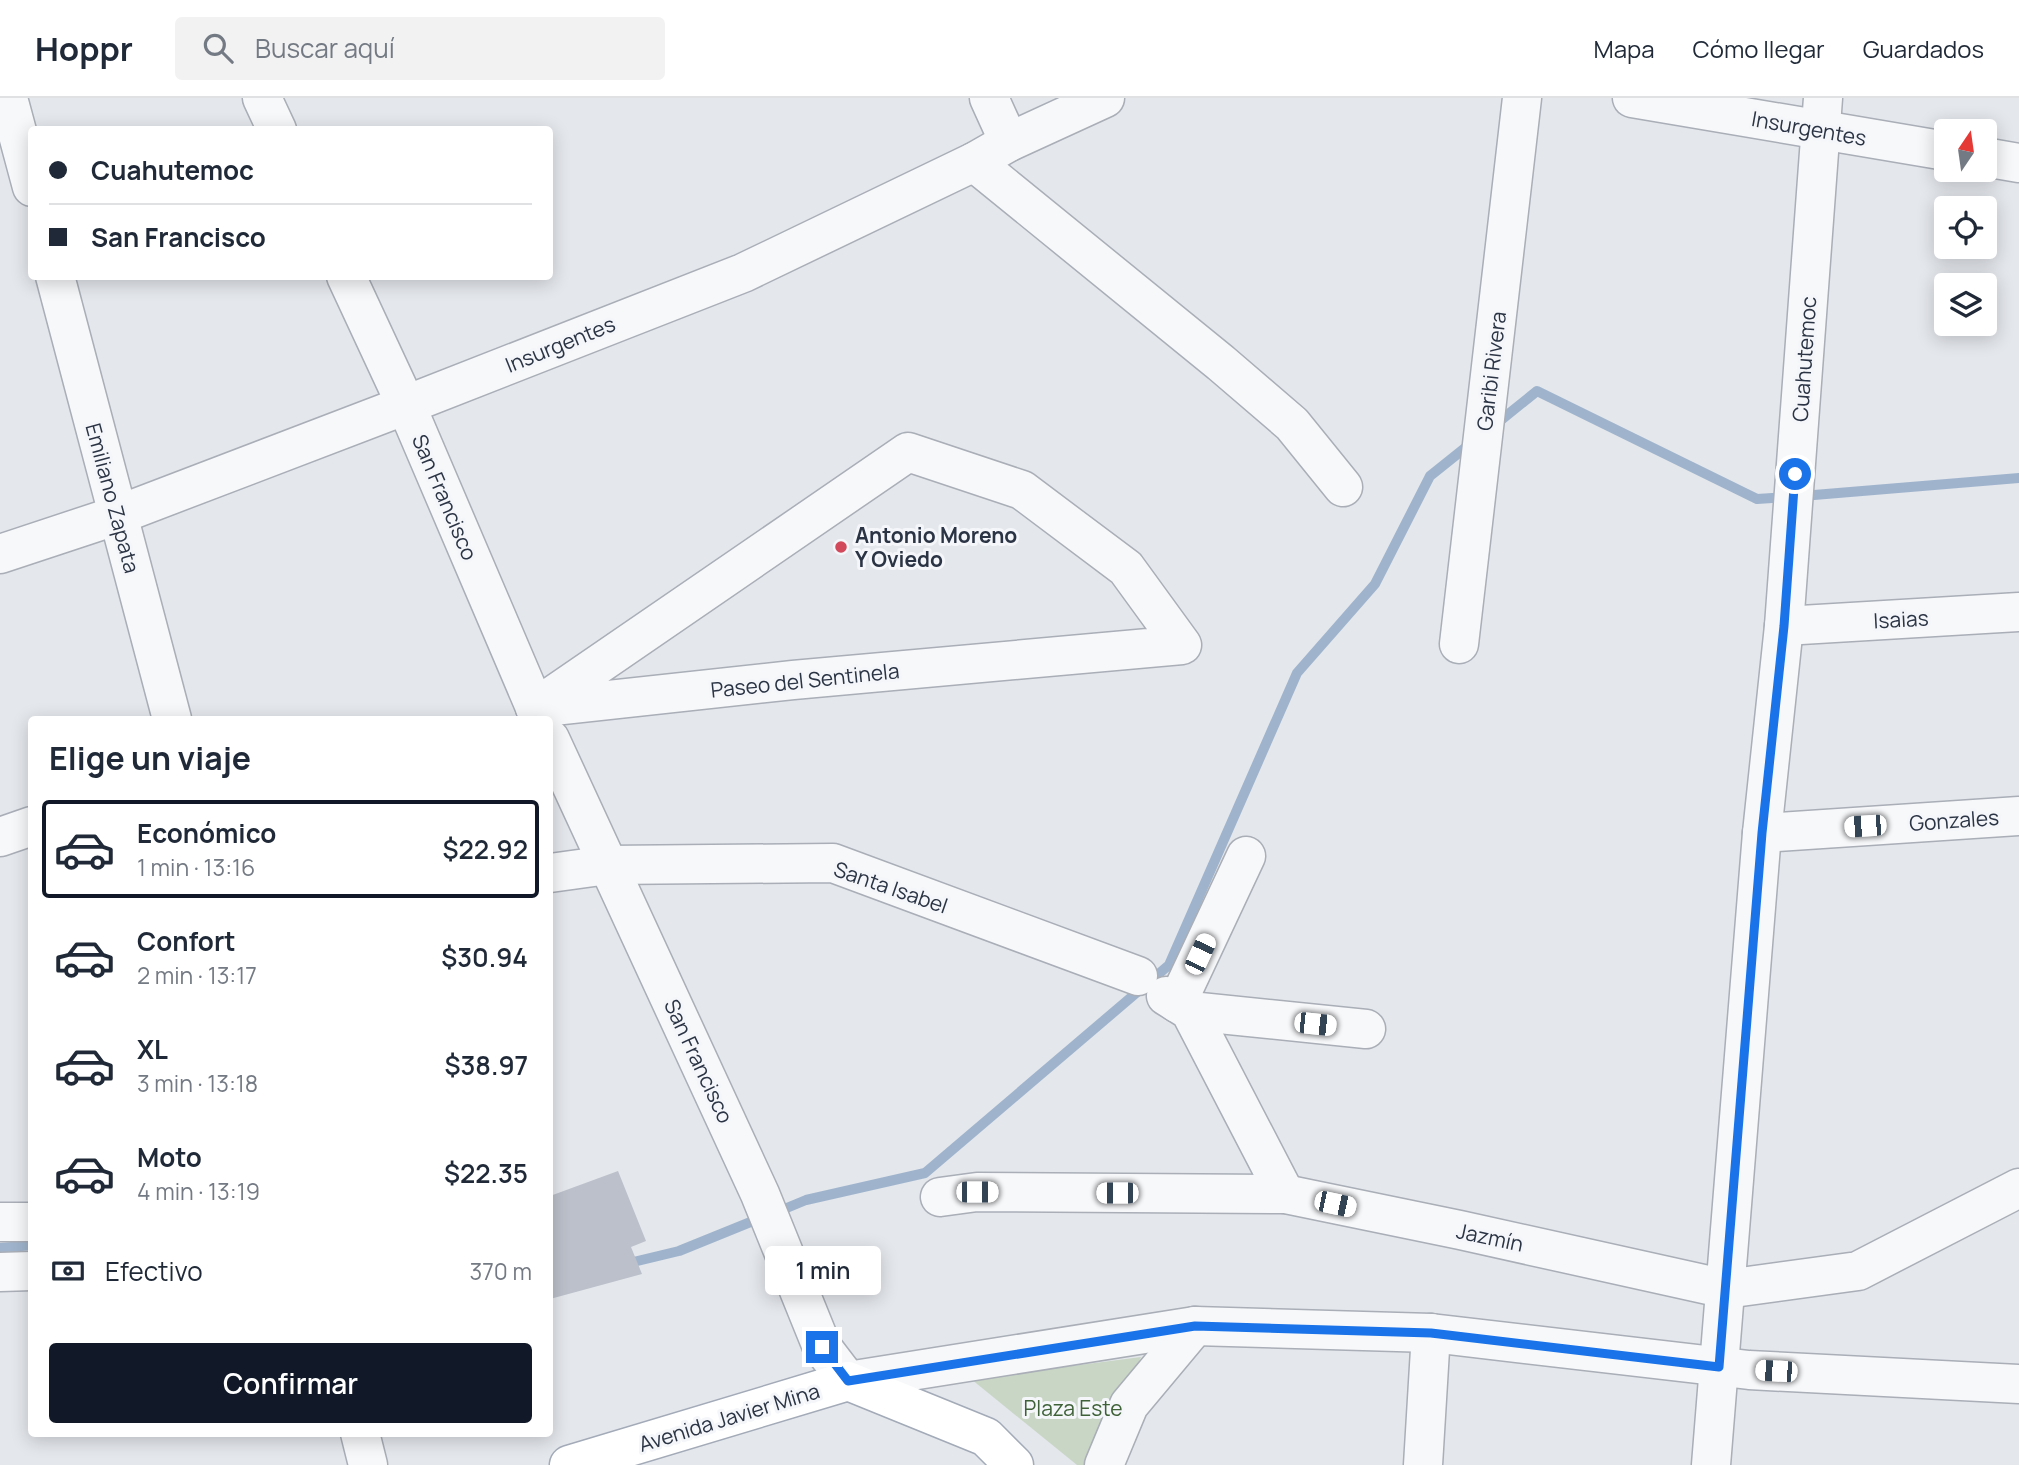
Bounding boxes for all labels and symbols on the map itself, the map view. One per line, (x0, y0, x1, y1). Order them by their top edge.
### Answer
street label: Insurgentes (1749, 104, 1869, 152)
north arrow (1934, 119, 1997, 182)
street label: Cuahutemoc (1786, 295, 1822, 423)
street label: Insurgentes (501, 309, 619, 379)
street label: Garibi Rivera (1470, 310, 1512, 432)
street label: Emiliano Zapata (80, 420, 146, 576)
street label: San Francisco (406, 430, 484, 564)
route start (1779, 458, 1811, 490)
place label: Antonio Moreno Y Oviedo (855, 521, 1017, 573)
marker: Antonio Moreno Y Oviedo (833, 539, 849, 555)
street label: Isaias (1873, 604, 1929, 634)
street label: Paseo del Sentinela (709, 656, 901, 704)
street label: Gonzales (1908, 803, 2000, 837)
car (1844, 814, 1887, 838)
street label: Santa Isabel (830, 854, 952, 920)
car (1182, 931, 1219, 977)
street label: San Francisco (658, 994, 740, 1128)
car (1294, 1011, 1337, 1037)
car (957, 1182, 999, 1203)
car (1097, 1183, 1139, 1204)
car (1313, 1189, 1358, 1219)
street label: Jazmín (1454, 1216, 1526, 1258)
callout: 1 min (764, 1246, 880, 1294)
route end (806, 1331, 838, 1363)
car (1755, 1359, 1798, 1383)
street label: Avenida Javier Mina (635, 1376, 823, 1458)
park label: Plaza Este (1024, 1394, 1122, 1422)

